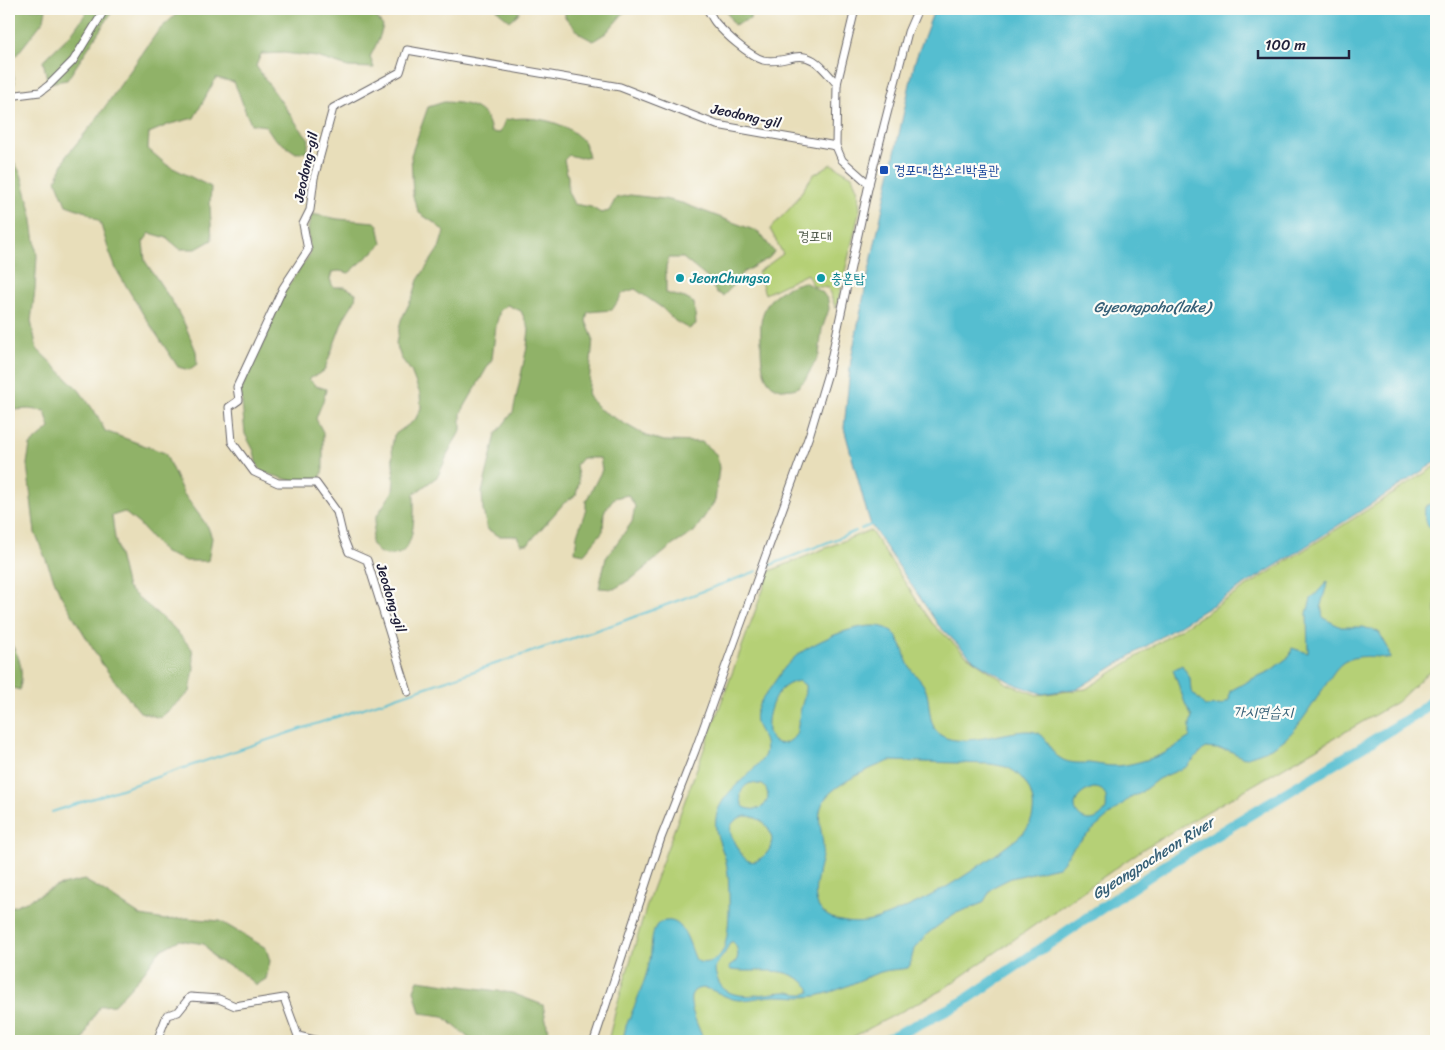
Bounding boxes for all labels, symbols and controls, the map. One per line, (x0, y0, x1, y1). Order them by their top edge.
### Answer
scale bar (1258, 28, 1349, 60)
text: 100 m (1265, 32, 1306, 58)
street label: Jeodong-gil (708, 96, 784, 136)
street label: Jeodong-gil (286, 129, 326, 205)
place label: 경포대.참소리박물관 (894, 158, 1000, 183)
marker: 경포대.참소리박물관 (878, 164, 890, 176)
park label: 경포대 (798, 224, 832, 249)
place label: JeonChungsa (689, 266, 770, 291)
place label: 충혼탑 (831, 266, 866, 291)
marker: JeonChungsa (674, 272, 686, 284)
marker: 충혼탑 (815, 272, 827, 284)
water label: Gyeongpoho(lake) (1094, 294, 1213, 320)
street label: Jeodong-gil (368, 559, 414, 637)
water label: 가시연습지 (1233, 699, 1295, 725)
water label: Gyeongpocheon River (1087, 808, 1222, 906)

